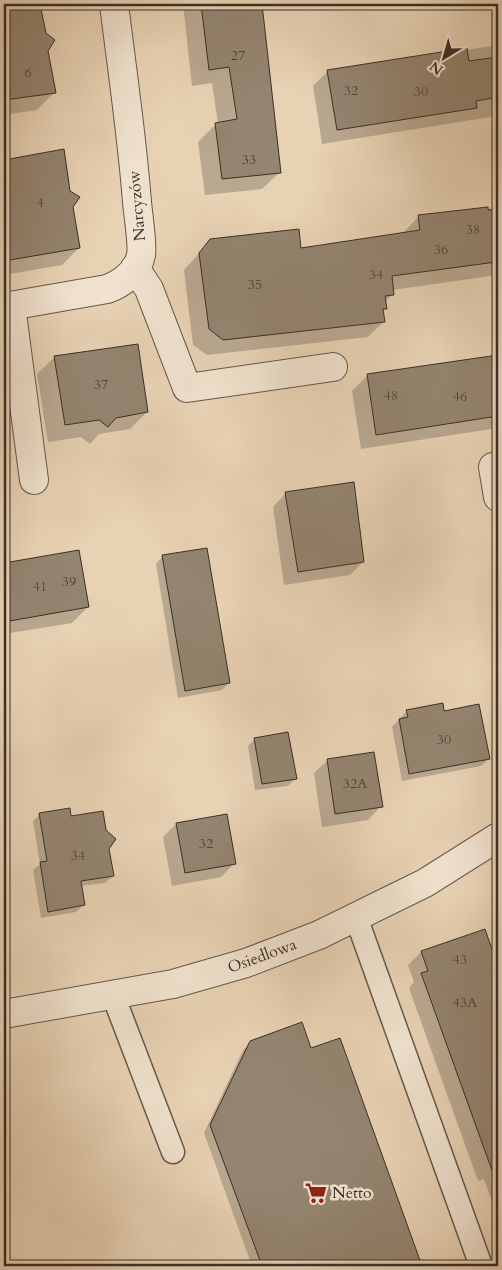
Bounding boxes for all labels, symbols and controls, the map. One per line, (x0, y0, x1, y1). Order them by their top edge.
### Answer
north arrow (420, 32, 470, 82)
house number: 27 (231, 46, 245, 65)
text: N (426, 57, 447, 79)
house number: 6 (24, 63, 32, 82)
house number: 32 (344, 81, 358, 100)
house number: 30 (414, 82, 428, 101)
house number: 33 (242, 150, 256, 169)
street label: Narcyzów (123, 170, 151, 242)
house number: 4 (36, 193, 44, 212)
house number: 38 (466, 220, 480, 239)
house number: 36 (434, 240, 448, 259)
house number: 34 (369, 265, 383, 284)
house number: 35 (248, 275, 262, 294)
house number: 37 (94, 375, 108, 394)
house number: 48 (384, 386, 398, 405)
house number: 46 (453, 387, 467, 406)
house number: 39 (62, 572, 76, 591)
house number: 41 (33, 577, 47, 596)
house number: 30 (437, 730, 451, 749)
house number: 32A (343, 774, 367, 793)
house number: 32 (199, 834, 213, 853)
house number: 34 (71, 846, 85, 865)
street label: Osiedlowa (224, 933, 300, 979)
house number: 43 (453, 950, 467, 969)
house number: 43A (453, 993, 477, 1012)
supermarket icon: Netto (303, 1180, 329, 1206)
place label: Netto (332, 1182, 372, 1204)

